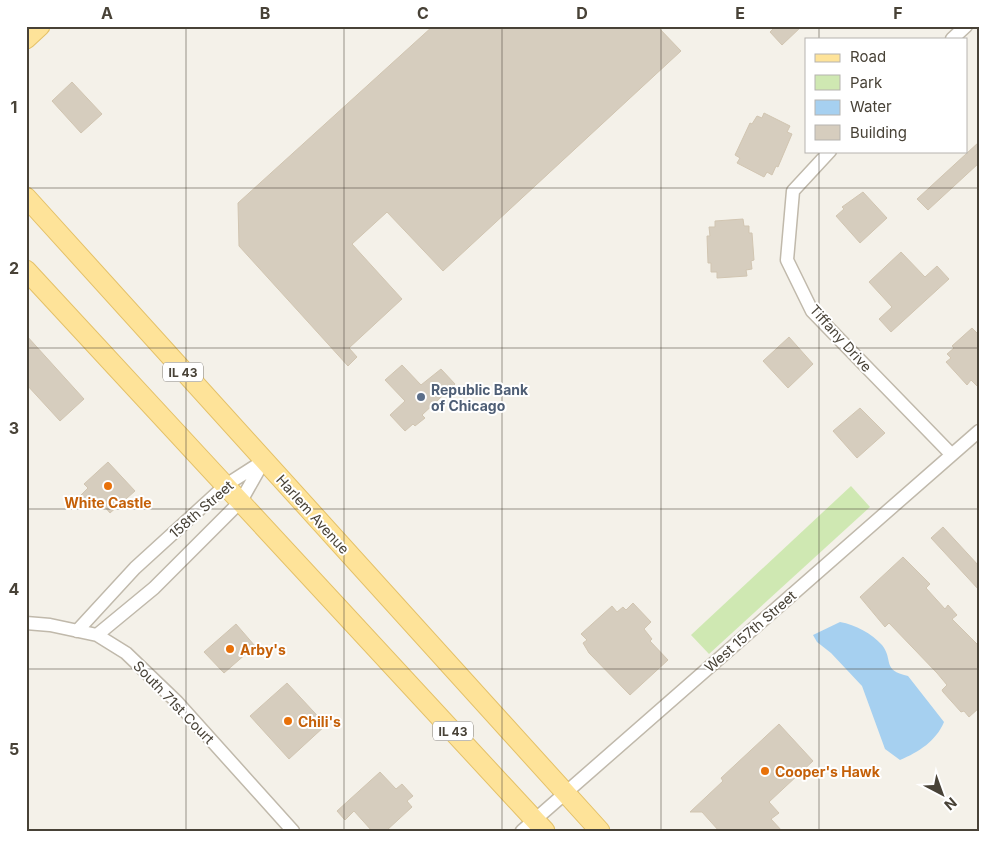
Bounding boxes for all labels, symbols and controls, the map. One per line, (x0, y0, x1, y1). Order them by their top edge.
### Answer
text: A (101, 3, 113, 23)
text: B (260, 3, 270, 23)
text: C (417, 3, 429, 23)
text: D (576, 3, 588, 23)
text: E (735, 3, 745, 23)
text: F (893, 3, 903, 23)
legend (805, 38, 968, 152)
text: Road (850, 47, 886, 66)
text: Park (850, 73, 883, 92)
text: 1 (11, 97, 17, 117)
text: Water (850, 97, 892, 116)
text: Building (850, 123, 907, 142)
text: 2 (9, 258, 19, 278)
street label: Tiffany Drive (806, 301, 876, 375)
road number: IL 43 (163, 362, 203, 382)
place label: Republic Bank of Chicago (431, 381, 529, 414)
marker: Republic Bank of Chicago (415, 391, 427, 403)
text: 3 (9, 418, 19, 438)
street label: Harlem Avenue (273, 471, 353, 557)
street label: 158th Street (166, 476, 237, 541)
marker: White Castle (102, 480, 114, 492)
place label: White Castle (64, 494, 152, 511)
text: 4 (9, 579, 20, 599)
street label: West 157th Street (701, 586, 800, 675)
place label: Arby's (240, 641, 286, 658)
marker: Arby's (224, 643, 236, 655)
street label: South 71st Court (130, 657, 218, 747)
place label: Chili's (298, 713, 341, 730)
marker: Chili's (282, 715, 294, 727)
road number: IL 43 (433, 721, 473, 740)
text: 5 (9, 739, 19, 759)
place label: Cooper's Hawk (775, 763, 881, 780)
marker: Cooper's Hawk (759, 765, 771, 777)
north arrow (918, 770, 968, 820)
text: N (941, 794, 960, 814)

